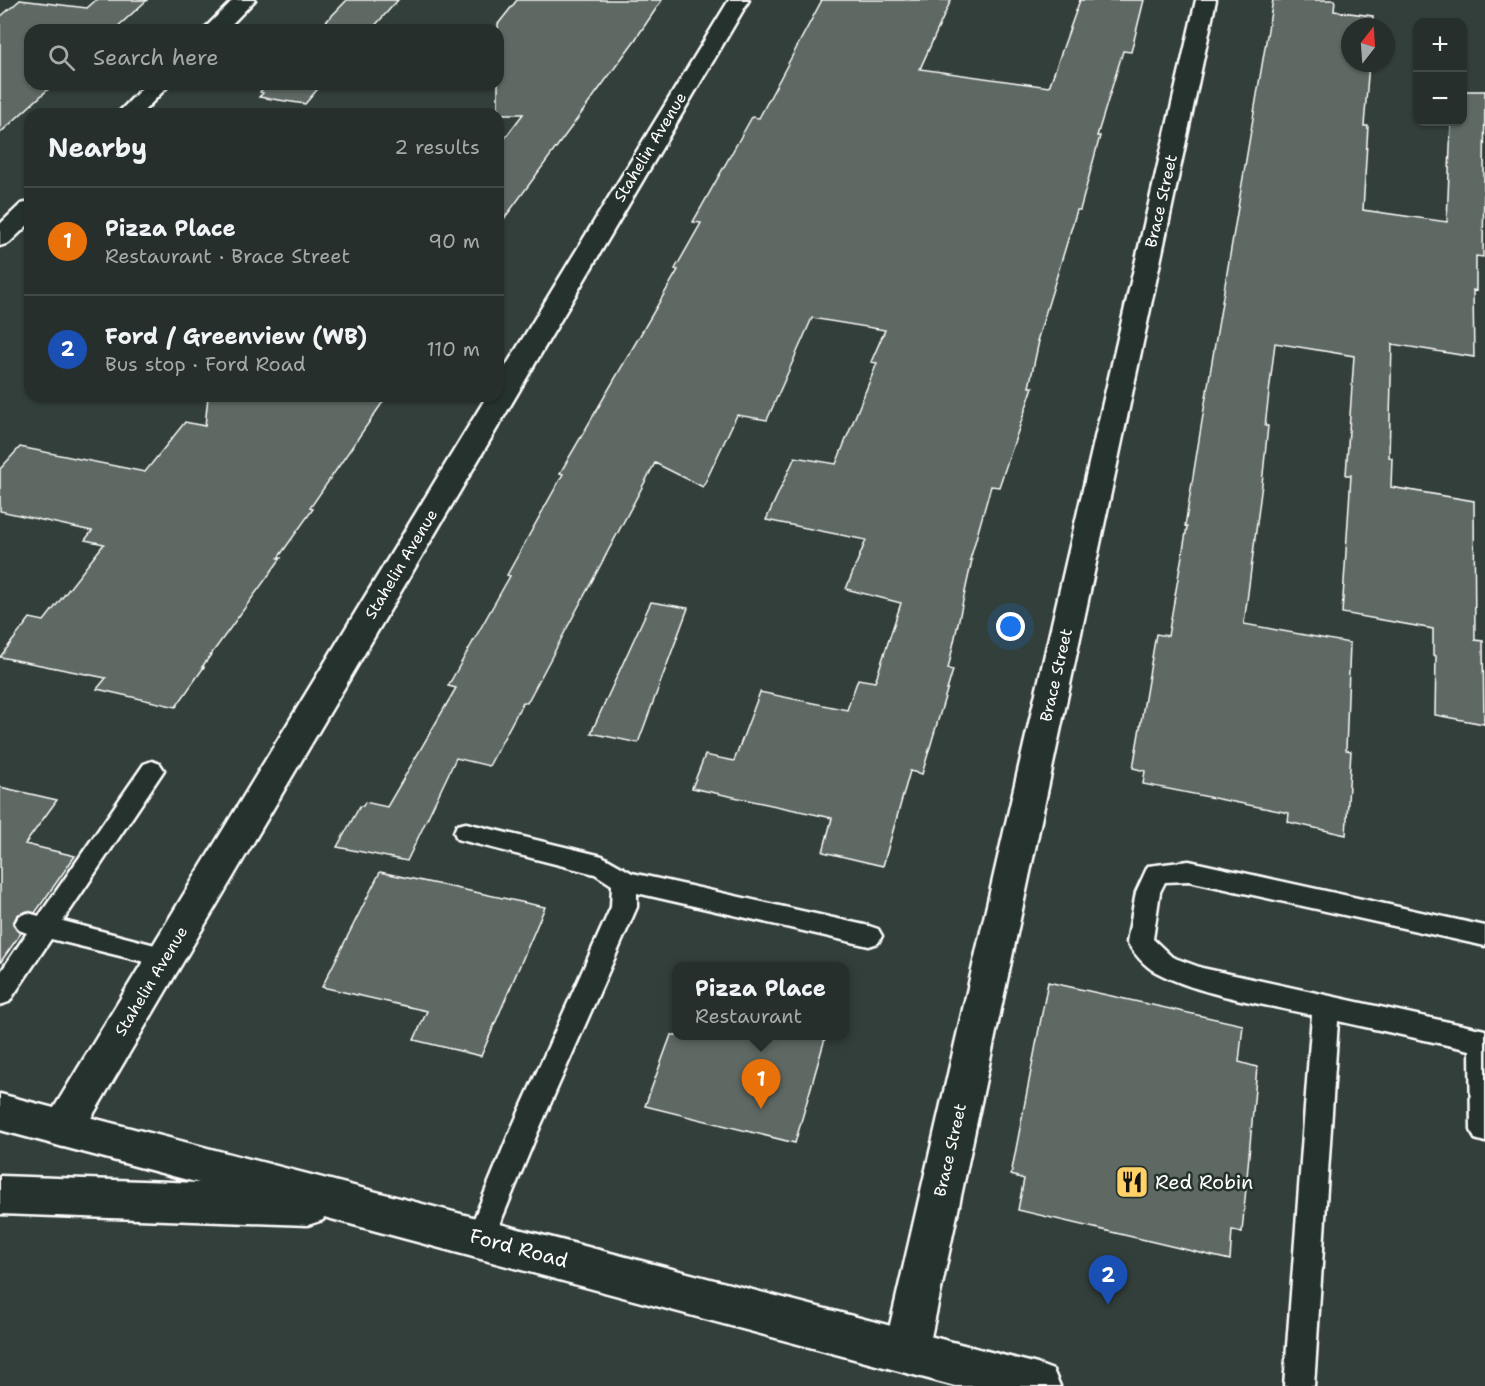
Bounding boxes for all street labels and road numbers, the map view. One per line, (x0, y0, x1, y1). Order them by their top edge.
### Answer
street label: Stahelin Avenue (609, 88, 691, 206)
street label: Brace Street (1140, 152, 1182, 250)
street label: Stahelin Avenue (360, 505, 442, 623)
street label: Brace Street (1035, 626, 1077, 724)
street label: Stahelin Avenue (110, 922, 192, 1040)
street label: Brace Street (929, 1101, 971, 1199)
street label: Ford Road (467, 1222, 571, 1274)

